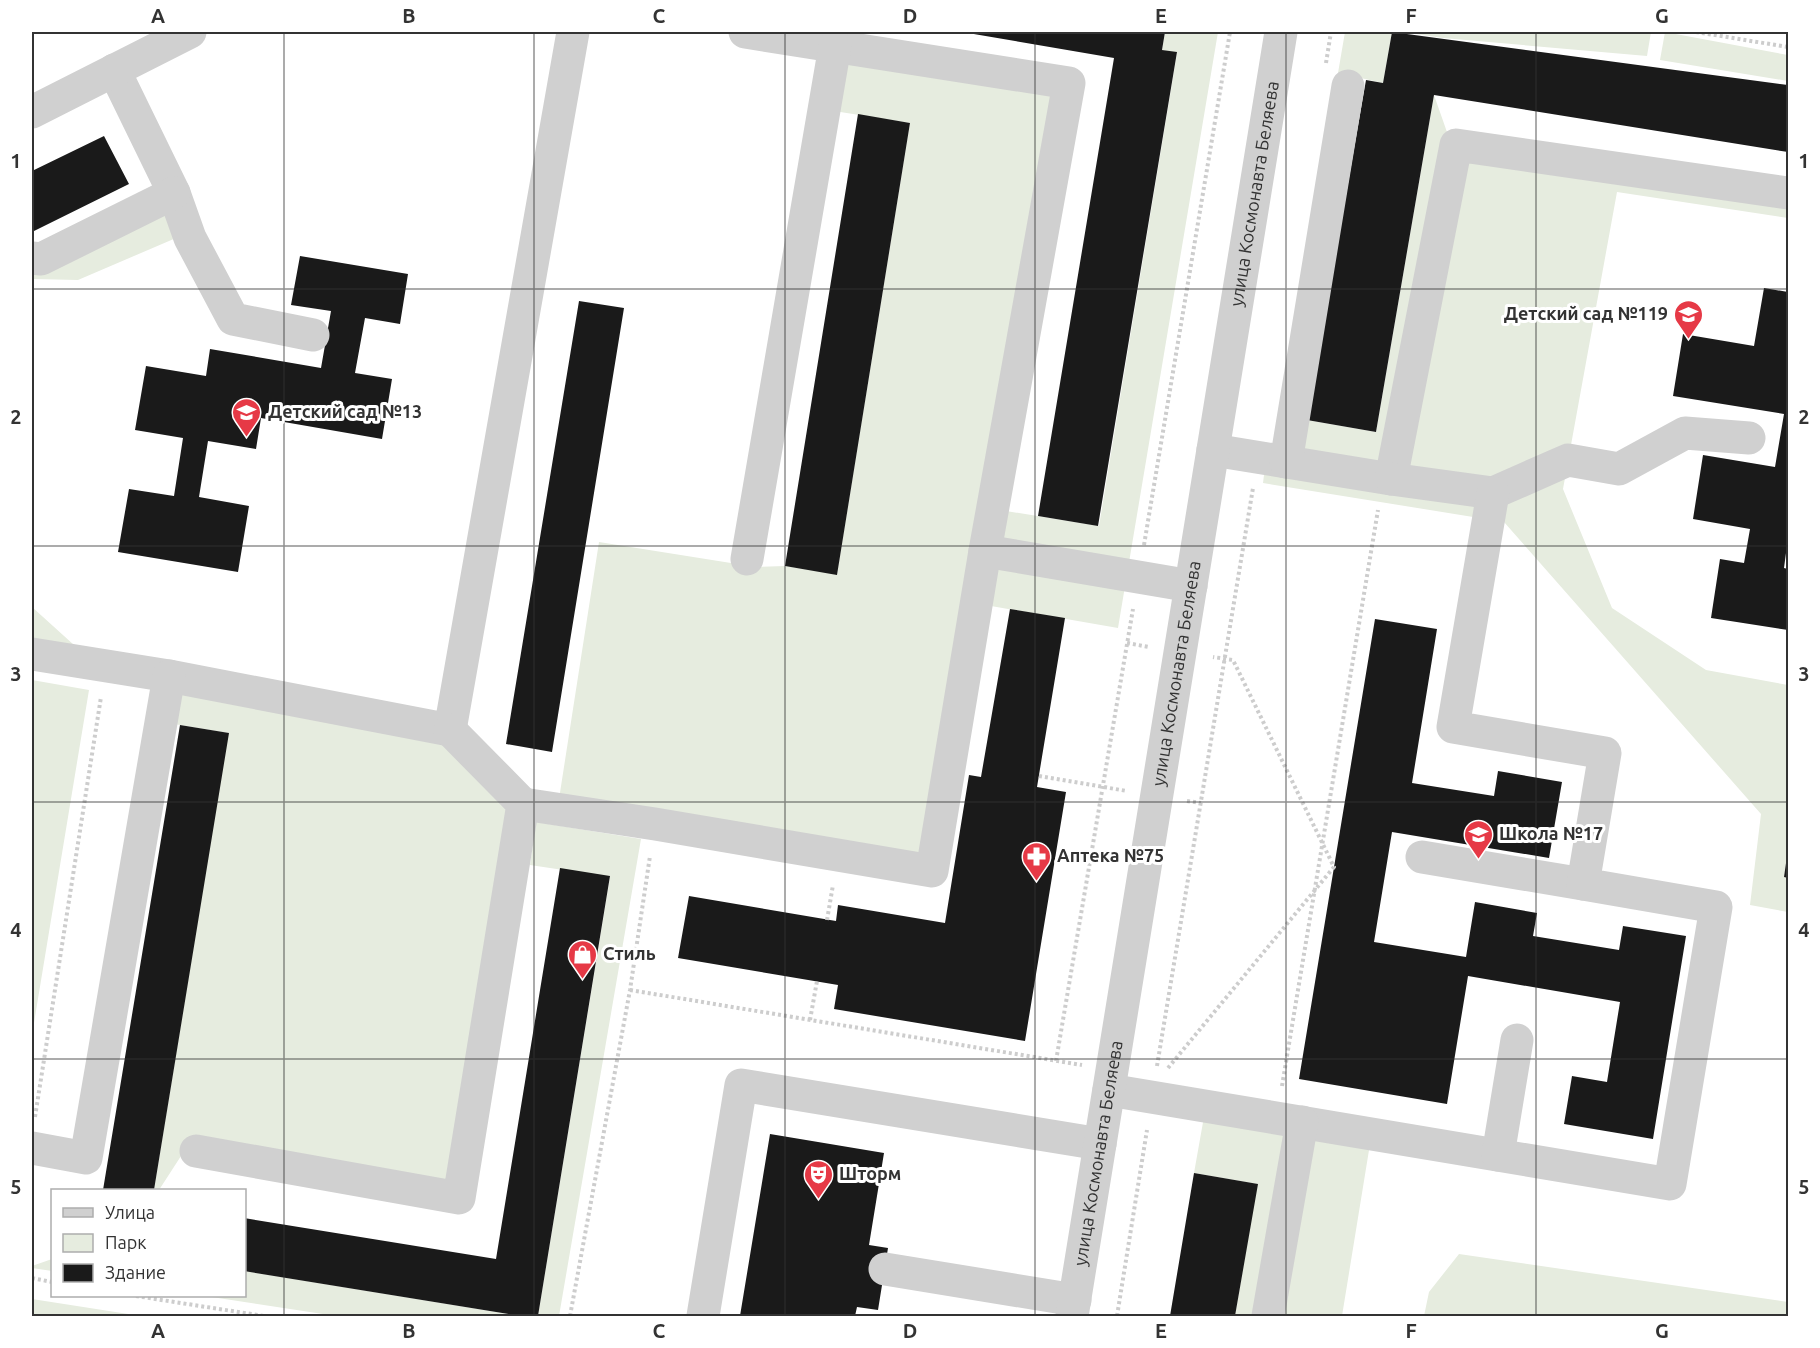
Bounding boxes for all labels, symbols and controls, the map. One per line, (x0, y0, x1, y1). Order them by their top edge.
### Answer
text: A (151, 4, 165, 27)
text: B (402, 4, 416, 27)
text: C (653, 4, 666, 27)
text: D (903, 4, 917, 27)
text: E (1155, 4, 1167, 27)
text: F (1405, 4, 1417, 27)
text: G (1655, 4, 1669, 27)
street label: улица Космонавта Беляева (1225, 79, 1282, 308)
text: 1 (10, 149, 22, 172)
text: 1 (1798, 149, 1810, 172)
school or university icon: Детский сад №119 (1673, 298, 1705, 340)
place label: Детский сад №119 (1504, 303, 1668, 323)
school or university icon: Детский сад №13 (231, 396, 263, 438)
place label: Детский сад №13 (268, 401, 422, 421)
text: 2 (10, 405, 22, 428)
text: 2 (1798, 405, 1810, 428)
street label: улица Космонавта Беляева (1147, 559, 1204, 788)
text: 3 (10, 662, 22, 685)
text: 3 (1798, 662, 1810, 685)
school or university icon: Школа №17 (1462, 818, 1494, 860)
place label: Школа №17 (1499, 823, 1603, 843)
pharmacy icon: Аптека №75 (1020, 840, 1052, 882)
place label: Аптека №75 (1057, 845, 1164, 865)
text: 4 (10, 918, 22, 941)
text: 4 (1798, 918, 1810, 941)
shop icon: Стиль (566, 938, 598, 980)
place label: Стиль (603, 943, 656, 963)
street label: улица Космонавта Беляева (1069, 1039, 1126, 1267)
theatre icon: Шторм (802, 1158, 834, 1200)
place label: Шторм (839, 1163, 901, 1183)
text: 5 (10, 1175, 22, 1198)
text: 5 (1798, 1175, 1810, 1198)
legend (51, 1189, 246, 1297)
text: Улица (105, 1202, 155, 1222)
text: Парк (105, 1232, 146, 1252)
text: Здание (105, 1262, 166, 1282)
text: A (151, 1319, 165, 1342)
text: B (402, 1319, 416, 1342)
text: C (653, 1319, 666, 1342)
text: D (903, 1319, 917, 1342)
text: E (1155, 1319, 1167, 1342)
text: F (1405, 1319, 1417, 1342)
text: G (1655, 1319, 1669, 1342)

